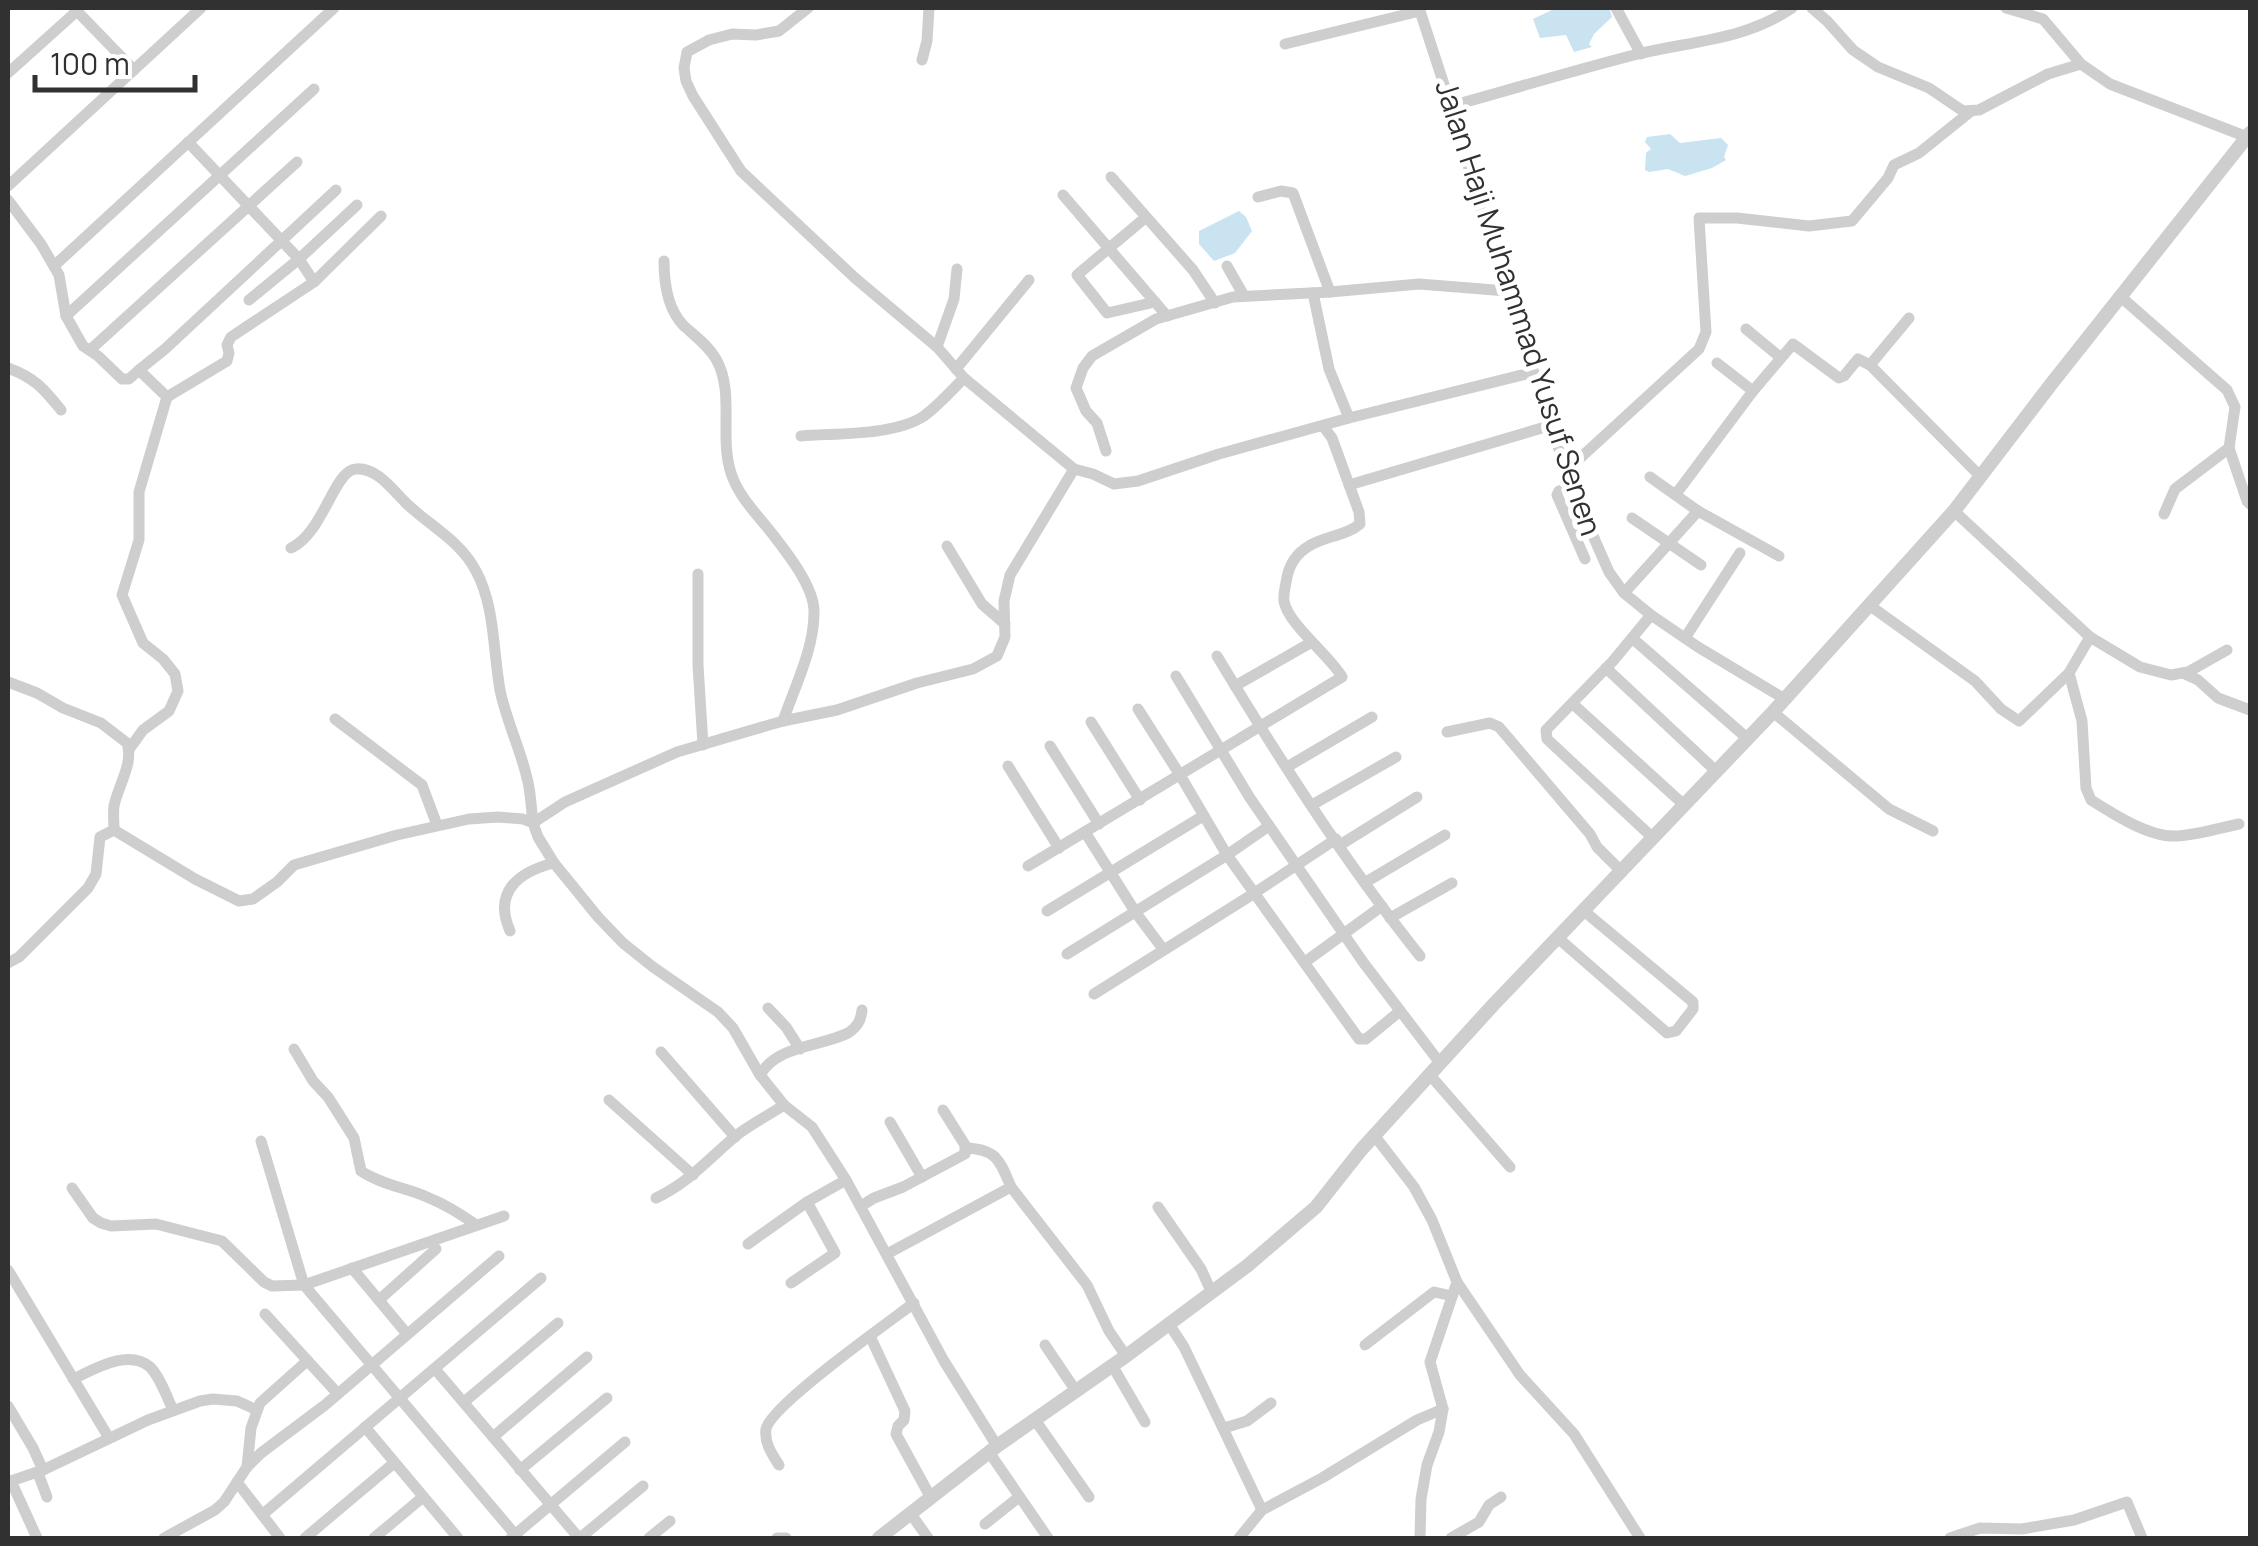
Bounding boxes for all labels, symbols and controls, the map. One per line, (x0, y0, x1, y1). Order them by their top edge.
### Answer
scale bar (35, 30, 195, 92)
text: 100 m (50, 43, 130, 84)
street label: Jalan Haji Muhammad Yusuf Senen (1426, 75, 1613, 540)

